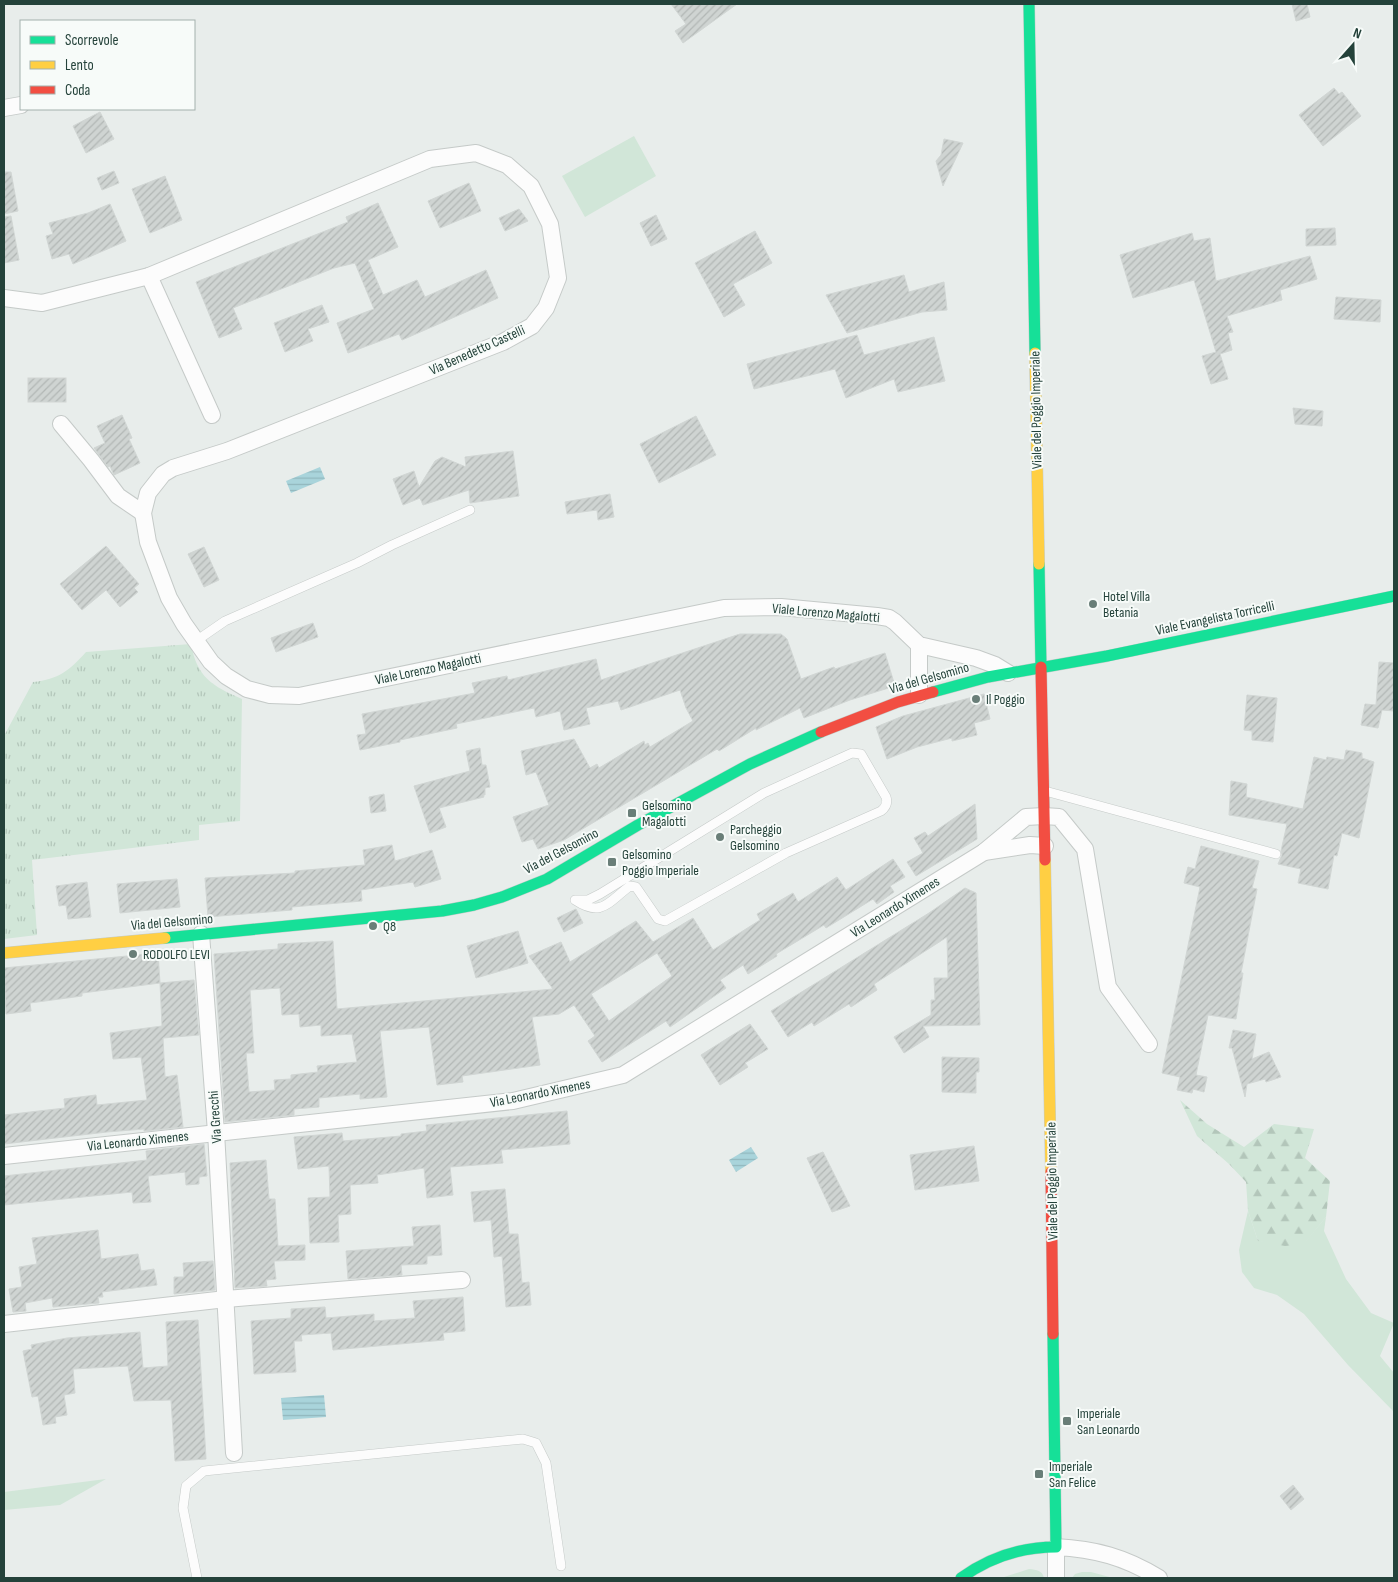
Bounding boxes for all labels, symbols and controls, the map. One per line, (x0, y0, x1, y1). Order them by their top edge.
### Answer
legend (20, 20, 195, 110)
north arrow (1328, 20, 1378, 70)
text: N (1351, 24, 1364, 43)
text: Scorrevole (65, 31, 119, 50)
text: Lento (65, 56, 94, 75)
text: Coda (65, 81, 91, 100)
street label: Via Benedetto Castelli (427, 321, 527, 379)
street label: Viale del Poggio Imperiale (1026, 351, 1046, 469)
place label: Hotel Villa Betania (1103, 588, 1150, 621)
street label: Viale Evangelista Torricelli (1154, 597, 1276, 639)
marker: Hotel Villa Betania (1087, 598, 1099, 610)
street label: Viale Lorenzo Magalotti (772, 600, 880, 626)
street label: Viale Lorenzo Magalotti (373, 649, 483, 689)
street label: Via del Gelsomino (887, 658, 971, 698)
place label: Il Poggio (986, 691, 1025, 708)
marker: Il Poggio (970, 693, 982, 705)
place label: Gelsomino Magalotti (642, 797, 692, 830)
marker: Gelsomino Magalotti (626, 807, 638, 819)
place label: Parcheggio Gelsomino (730, 821, 782, 854)
street label: Via del Gelsomino (521, 824, 601, 878)
marker: Parcheggio Gelsomino (714, 831, 726, 843)
place label: Gelsomino Poggio Imperiale (622, 846, 699, 879)
marker: Gelsomino Poggio Imperiale (606, 856, 618, 868)
street label: Via Leonardo Ximenes (847, 873, 943, 941)
street label: Via del Gelsomino (130, 910, 214, 934)
place label: Q8 (383, 918, 396, 935)
marker: Q8 (367, 920, 379, 932)
place label: RODOLFO LEVI (143, 946, 210, 963)
marker: RODOLFO LEVI (127, 948, 139, 960)
street label: Via Leonardo Ximenes (488, 1075, 592, 1111)
street label: Via Grecchi (205, 1090, 225, 1144)
street label: Viale del Poggio Imperiale (1042, 1122, 1062, 1240)
street label: Via Leonardo Ximenes (86, 1127, 190, 1155)
place label: Imperiale San Leonardo (1077, 1405, 1140, 1438)
marker: Imperiale San Leonardo (1061, 1415, 1073, 1427)
place label: Imperiale San Felice (1049, 1458, 1096, 1491)
marker: Imperiale San Felice (1033, 1468, 1045, 1480)

